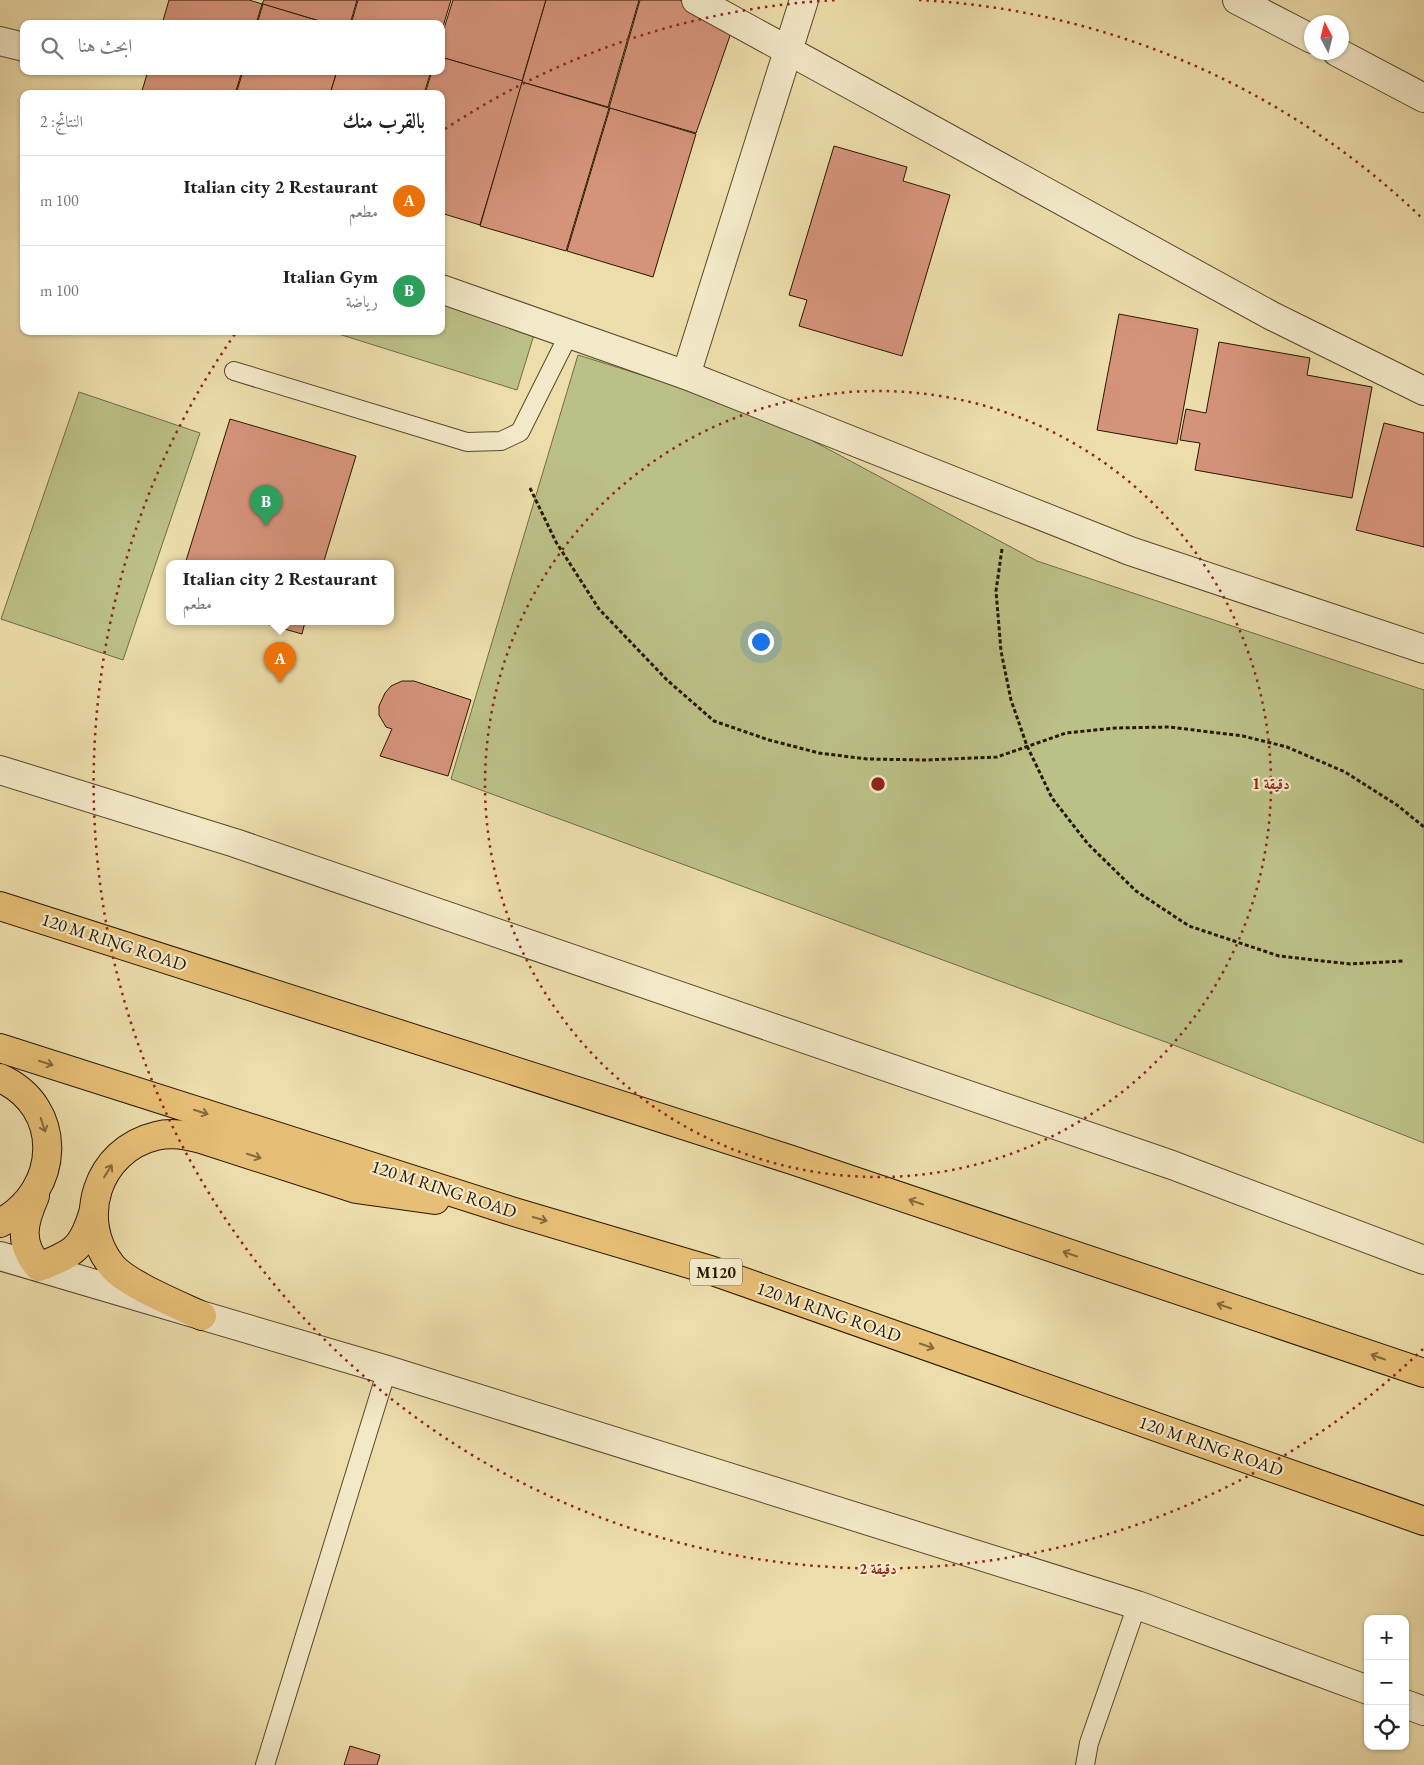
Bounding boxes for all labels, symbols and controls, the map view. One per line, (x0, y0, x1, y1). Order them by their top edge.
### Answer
north arrow (1304, 15, 1349, 60)
search box (20, 20, 445, 75)
text: ابحث هنا (78, 33, 132, 58)
icon: search (38, 34, 66, 62)
text: بالقرب منك (342, 107, 425, 134)
text: النتائج: 2 (40, 111, 83, 132)
text: Italian city 2 Restaurant (183, 174, 378, 199)
text: 100 m (40, 190, 79, 211)
text: A (403, 190, 415, 211)
text: مطعم (349, 201, 378, 222)
text: Italian Gym (283, 264, 378, 289)
text: 100 m (40, 280, 79, 301)
text: B (404, 280, 414, 301)
text: رياضة (346, 291, 378, 312)
pin: B (250, 485, 282, 526)
popup (166, 560, 394, 625)
text: Italian city 2 Restaurant (183, 566, 377, 591)
text: مطعم (183, 593, 212, 614)
your location (748, 629, 774, 655)
pin: A (264, 642, 296, 683)
text: 1 دقيقة (1252, 774, 1290, 793)
centre of rings (869, 775, 887, 793)
street label: 120 M RING ROAD (39, 907, 190, 976)
one-way arrow (38, 1059, 54, 1068)
one-way arrow (193, 1108, 209, 1118)
one-way arrow (38, 1117, 48, 1133)
one-way arrow (246, 1152, 261, 1161)
street label: 120 M RING ROAD (369, 1154, 520, 1223)
one-way arrow (103, 1164, 113, 1178)
one-way arrow (909, 1197, 924, 1206)
one-way arrow (531, 1215, 547, 1225)
one-way arrow (1062, 1248, 1078, 1258)
road number: M120 (690, 1258, 742, 1286)
street label: 120 M RING ROAD (754, 1276, 904, 1347)
one-way arrow (1216, 1300, 1232, 1310)
one-way arrow (919, 1342, 934, 1351)
one-way arrow (1370, 1352, 1386, 1362)
street label: 120 M RING ROAD (1136, 1410, 1286, 1481)
text: 2 دقيقة (859, 1559, 897, 1578)
map controls (1364, 1615, 1409, 1750)
button: + (1364, 1615, 1409, 1660)
button: − (1364, 1660, 1409, 1705)
button: locate (1364, 1705, 1409, 1750)

